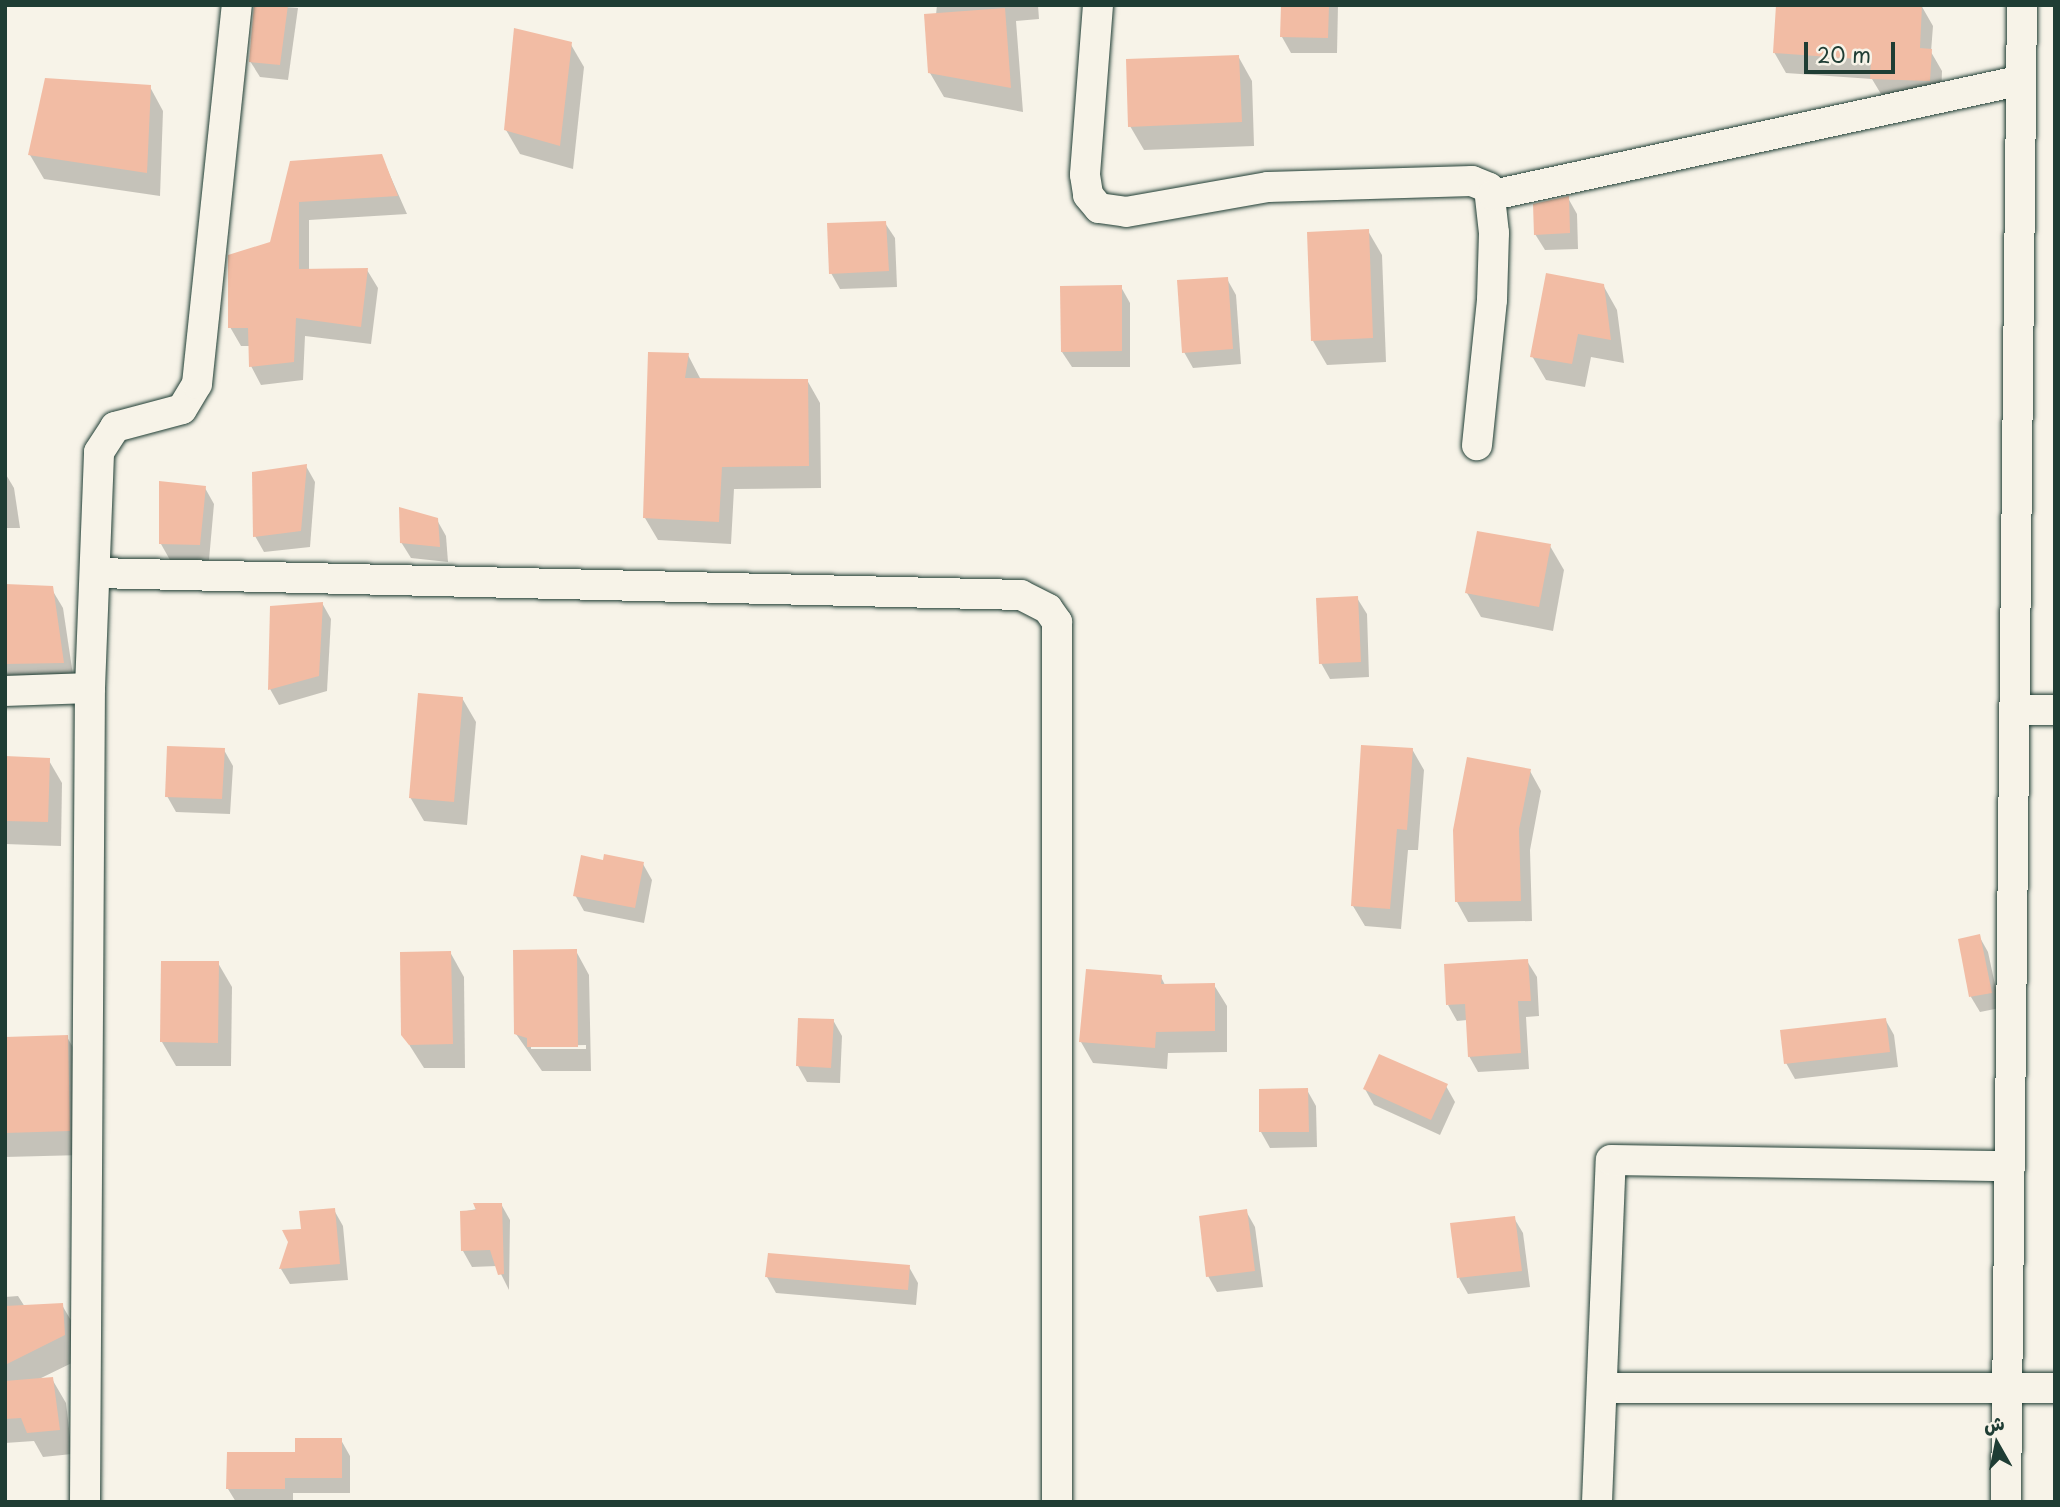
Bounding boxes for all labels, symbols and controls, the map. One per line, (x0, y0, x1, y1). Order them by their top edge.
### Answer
scale bar (1808, 28, 1899, 72)
text: 20 m (1817, 38, 1871, 70)
text: ش (1981, 1408, 2006, 1439)
north arrow (1962, 1409, 2032, 1479)

